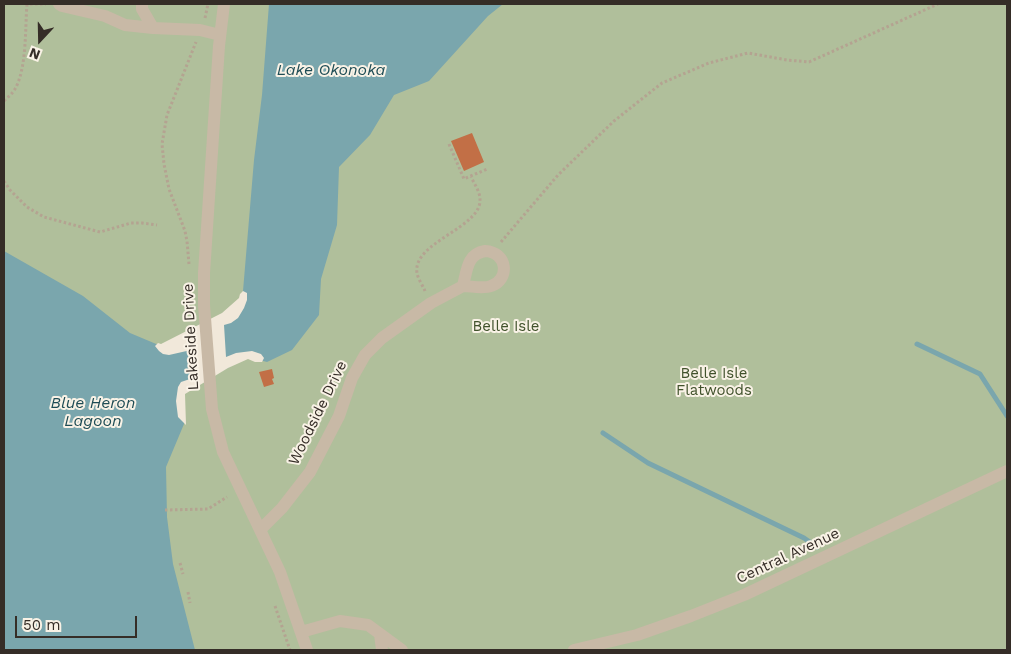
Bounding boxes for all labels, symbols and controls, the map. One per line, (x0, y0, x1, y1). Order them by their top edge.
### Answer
north arrow (15, 15, 65, 65)
text: N (27, 45, 42, 63)
water label: Lake Okonoka (277, 60, 385, 80)
street label: Lakeside Drive (179, 283, 203, 391)
park label: Belle Isle (473, 318, 539, 336)
street label: Woodside Drive (285, 358, 351, 468)
park label: Belle Isle Flatwoods (676, 365, 752, 400)
water label: Blue Heron Lagoon (51, 393, 135, 431)
street label: Central Avenue (734, 524, 842, 588)
scale bar (18, 606, 140, 638)
text: 50 m (23, 616, 60, 634)

